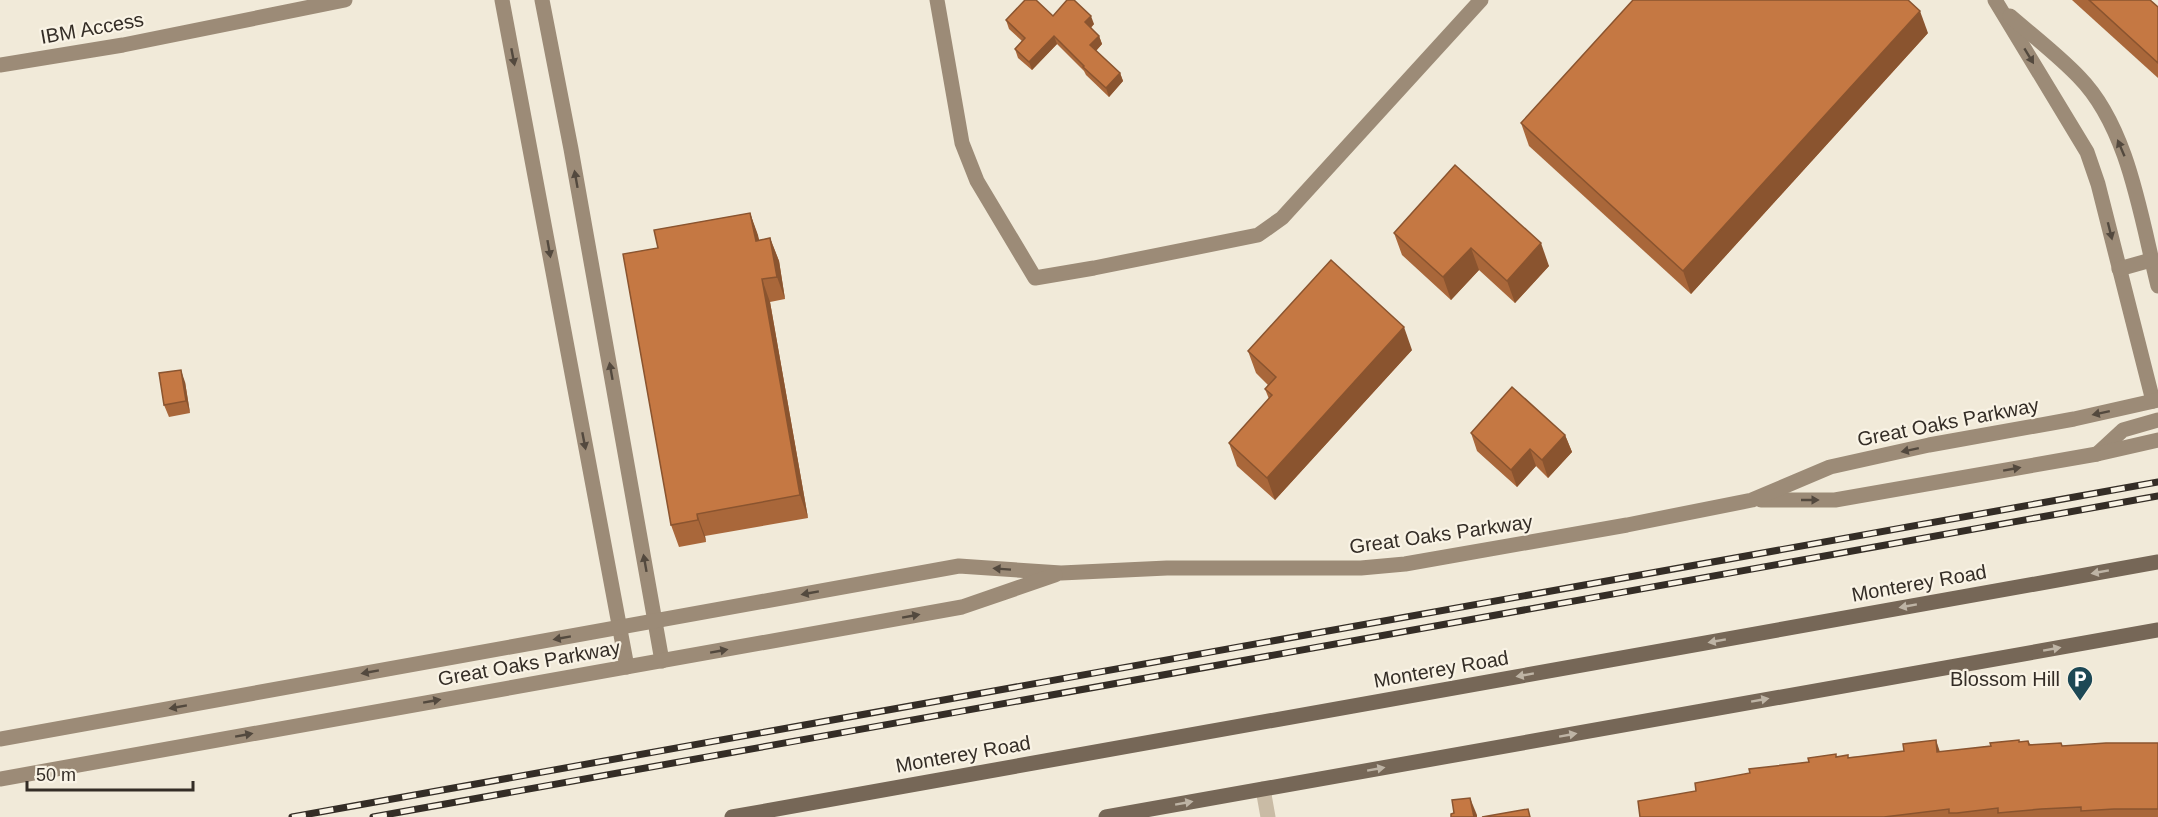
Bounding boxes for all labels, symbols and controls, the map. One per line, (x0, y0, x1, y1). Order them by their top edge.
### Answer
street label: IBM Access (39, 8, 145, 48)
one-way arrow (509, 48, 518, 67)
one-way arrow (2024, 48, 2034, 65)
one-way arrow (2117, 140, 2126, 157)
one-way arrow (572, 170, 581, 189)
one-way arrow (2105, 222, 2115, 240)
one-way arrow (545, 240, 554, 259)
one-way arrow (606, 362, 615, 381)
street label: Great Oaks Parkway (1855, 394, 2041, 450)
one-way arrow (2091, 409, 2110, 418)
one-way arrow (580, 432, 589, 451)
one-way arrow (1900, 445, 1919, 455)
one-way arrow (2003, 464, 2022, 473)
one-way arrow (1801, 495, 1820, 505)
street label: Great Oaks Parkway (1348, 510, 1534, 558)
one-way arrow (640, 554, 649, 573)
street label: Monterey Road (1850, 560, 1988, 606)
one-way arrow (993, 564, 1012, 574)
one-way arrow (2091, 568, 2110, 577)
one-way arrow (800, 589, 819, 598)
one-way arrow (1899, 602, 1918, 611)
one-way arrow (902, 611, 921, 620)
one-way arrow (552, 633, 571, 642)
street label: Great Oaks Parkway (436, 636, 622, 690)
one-way arrow (1707, 636, 1726, 645)
one-way arrow (2043, 644, 2062, 653)
one-way arrow (710, 646, 729, 655)
street label: Monterey Road (1372, 646, 1510, 692)
parking icon: Blossom Hill (2065, 664, 2095, 702)
one-way arrow (360, 668, 379, 677)
place label: Blossom Hill (1950, 668, 2060, 690)
one-way arrow (1515, 671, 1534, 680)
one-way arrow (1751, 696, 1770, 705)
one-way arrow (423, 697, 442, 706)
one-way arrow (168, 703, 187, 712)
one-way arrow (234, 730, 253, 739)
one-way arrow (1559, 730, 1578, 739)
street label: Monterey Road (894, 731, 1032, 777)
scale bar (27, 754, 194, 792)
one-way arrow (1367, 764, 1386, 773)
text: 50 m (36, 765, 76, 785)
one-way arrow (1175, 798, 1194, 807)

